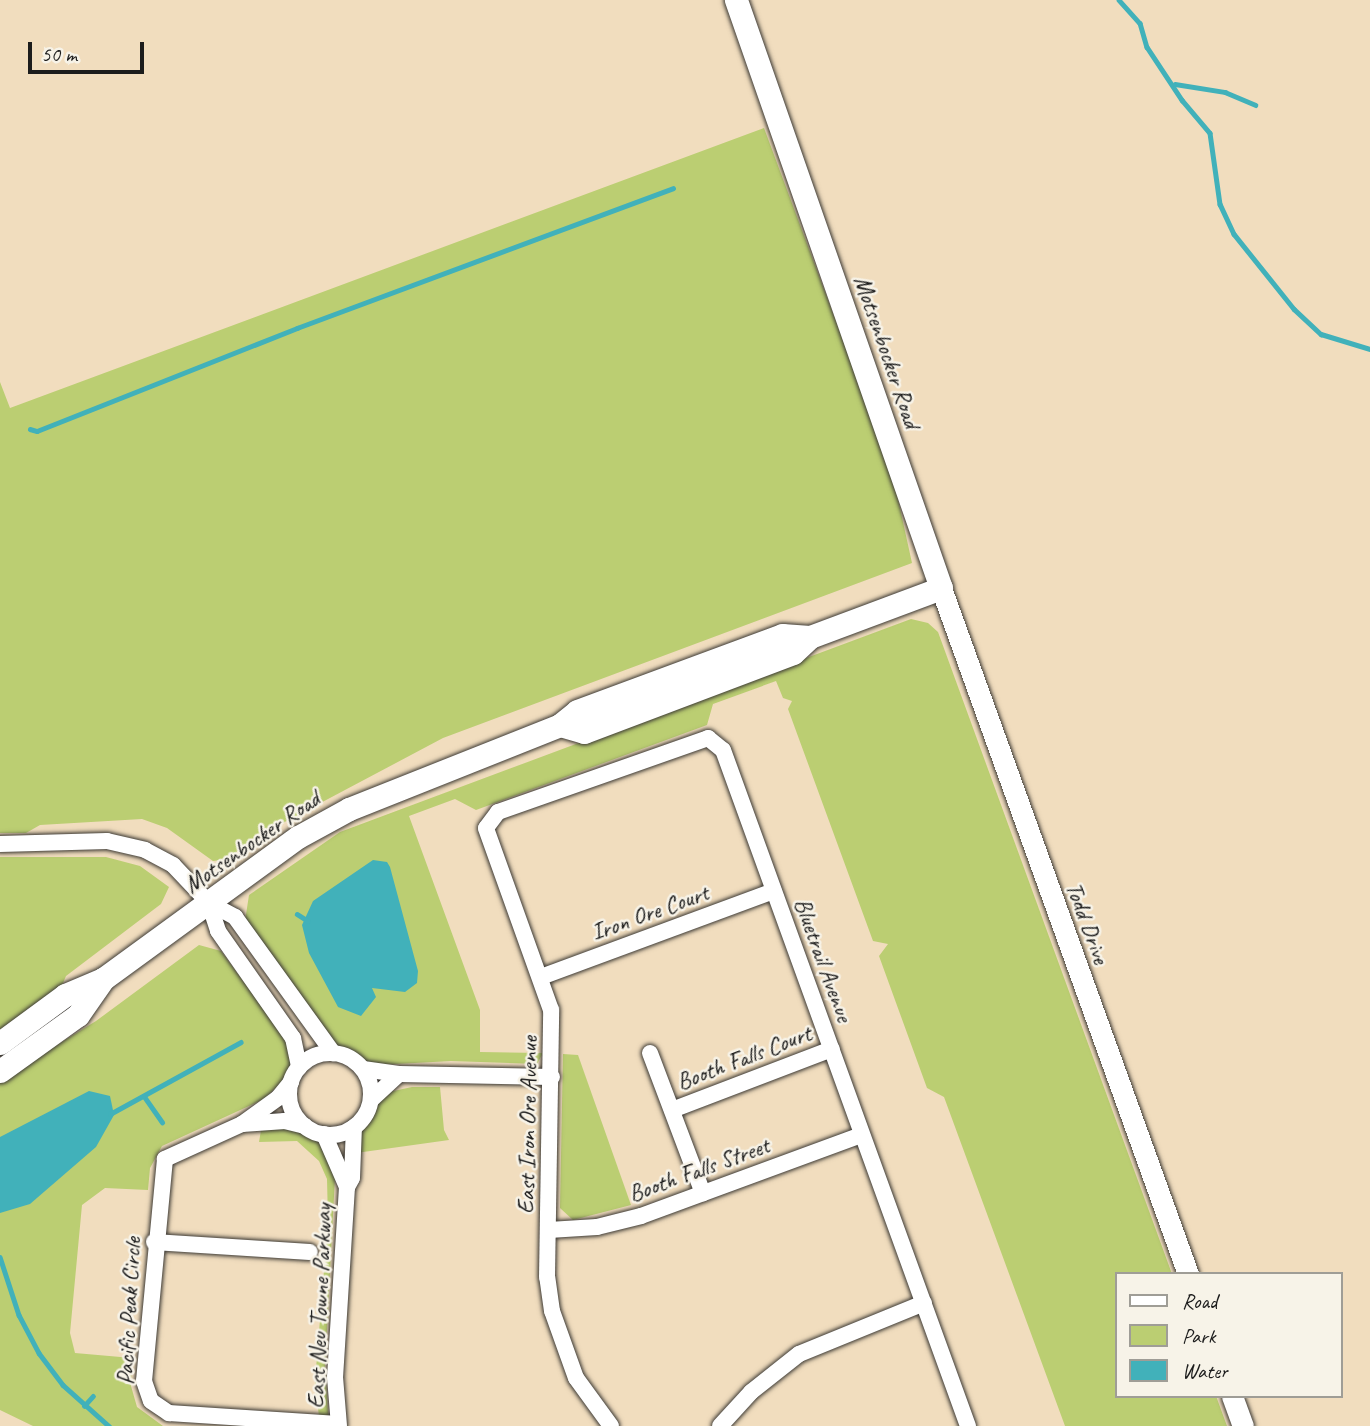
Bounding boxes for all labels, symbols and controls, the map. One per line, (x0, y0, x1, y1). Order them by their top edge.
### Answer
scale bar (32, 28, 147, 72)
text: 50 m (41, 41, 77, 67)
street label: Motsenbocker Road (848, 272, 926, 432)
street label: Motsenbocker Road (179, 785, 325, 899)
street label: Todd Drive (1059, 878, 1115, 968)
street label: Iron Ore Court (588, 879, 712, 947)
street label: Bluetrail Avenue (787, 894, 859, 1026)
street label: Booth Falls Court (673, 1019, 815, 1097)
street label: East Iron Ore Avenue (512, 1036, 544, 1214)
street label: Booth Falls Street (624, 1131, 774, 1209)
street label: East Neu Towne Parkway (302, 1203, 338, 1409)
street label: Pacific Peak Circle (111, 1237, 147, 1385)
legend (1114, 1272, 1342, 1398)
text: Road (1182, 1288, 1217, 1314)
text: Park (1182, 1323, 1215, 1349)
text: Water (1182, 1358, 1228, 1384)

